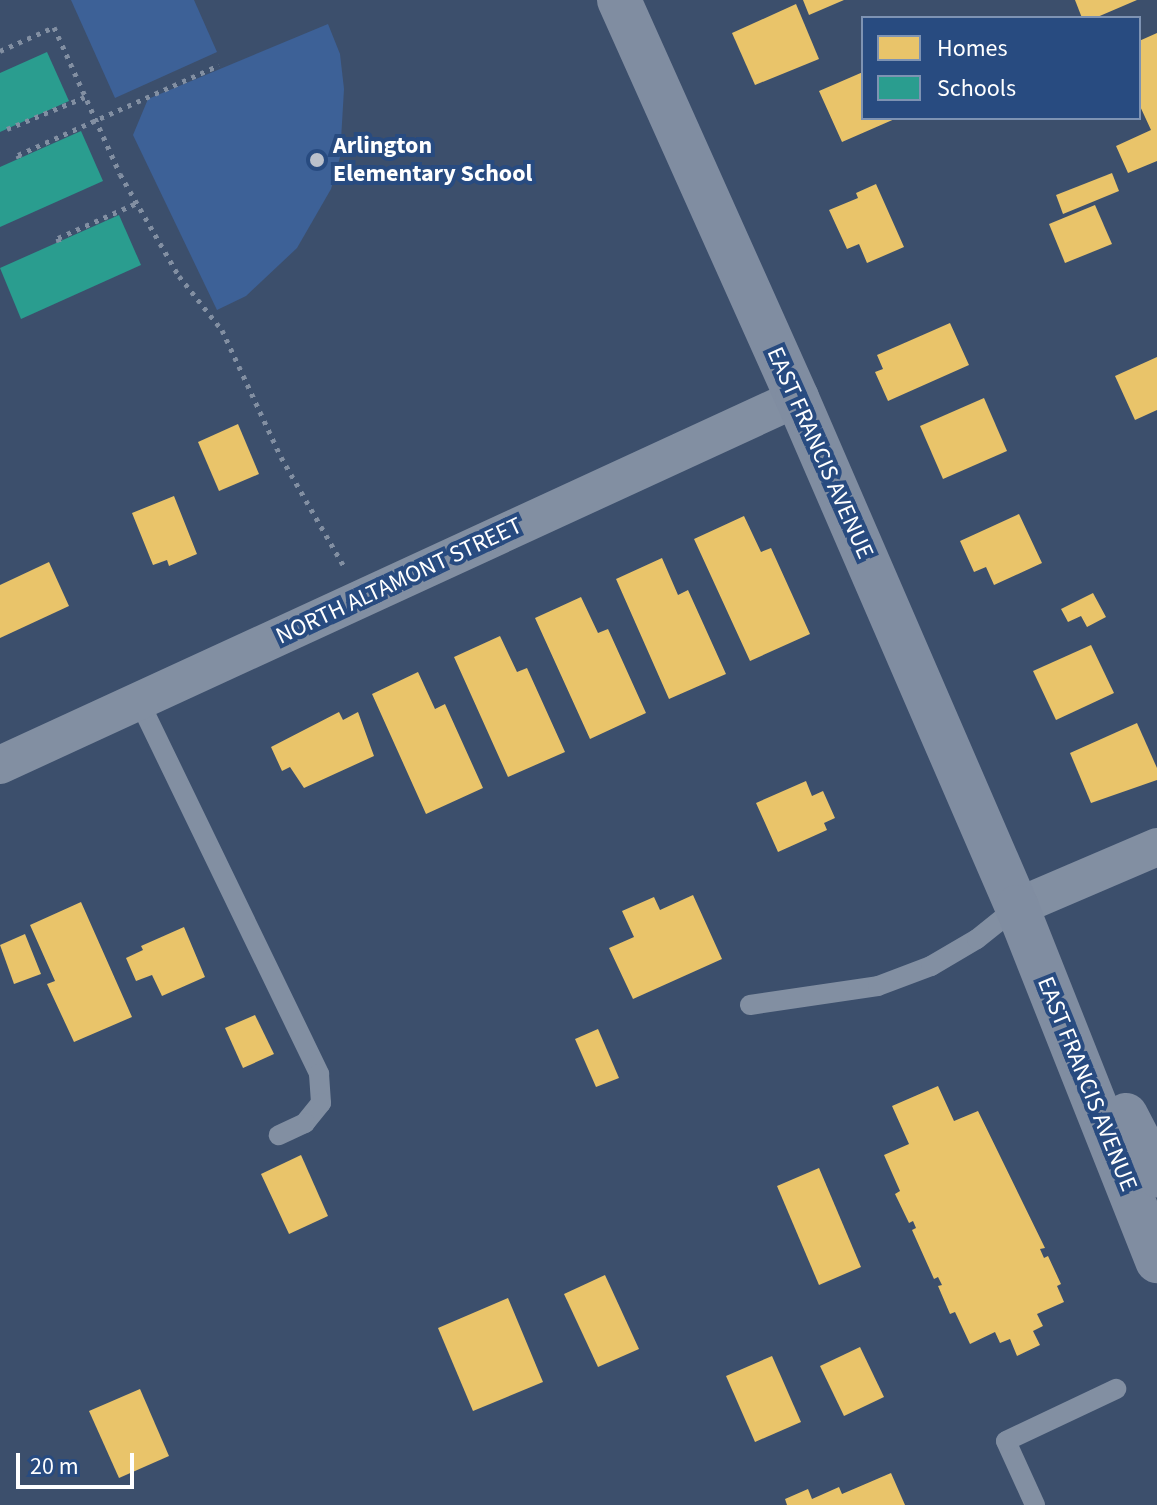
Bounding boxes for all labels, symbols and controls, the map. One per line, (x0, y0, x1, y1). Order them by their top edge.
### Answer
legend (861, 16, 1141, 120)
text: Homes (937, 31, 1008, 66)
text: Schools (937, 71, 1016, 106)
place label: Arlington Elementary School (333, 132, 532, 188)
marker: Arlington Elementary School (308, 151, 326, 169)
street label: EAST FRANCIS AVENUE (760, 343, 880, 563)
street label: NORTH ALTAMONT STREET (271, 511, 527, 651)
street label: EAST FRANCIS AVENUE (1031, 973, 1143, 1195)
scale bar (20, 1437, 138, 1487)
text: 20 m (30, 1449, 79, 1484)

